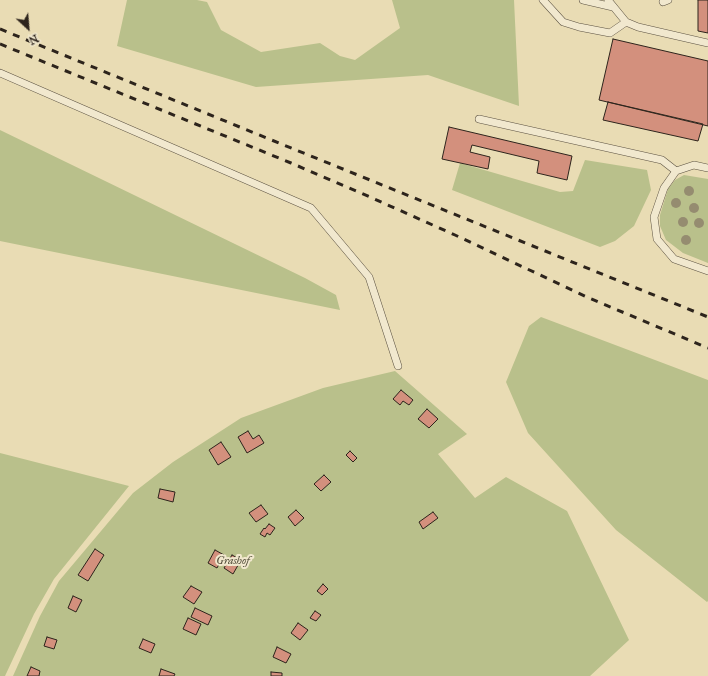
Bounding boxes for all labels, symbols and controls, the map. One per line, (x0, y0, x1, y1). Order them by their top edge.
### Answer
north arrow (8, 8, 48, 48)
text: N (26, 31, 41, 47)
park label: Grashof (216, 554, 250, 568)

